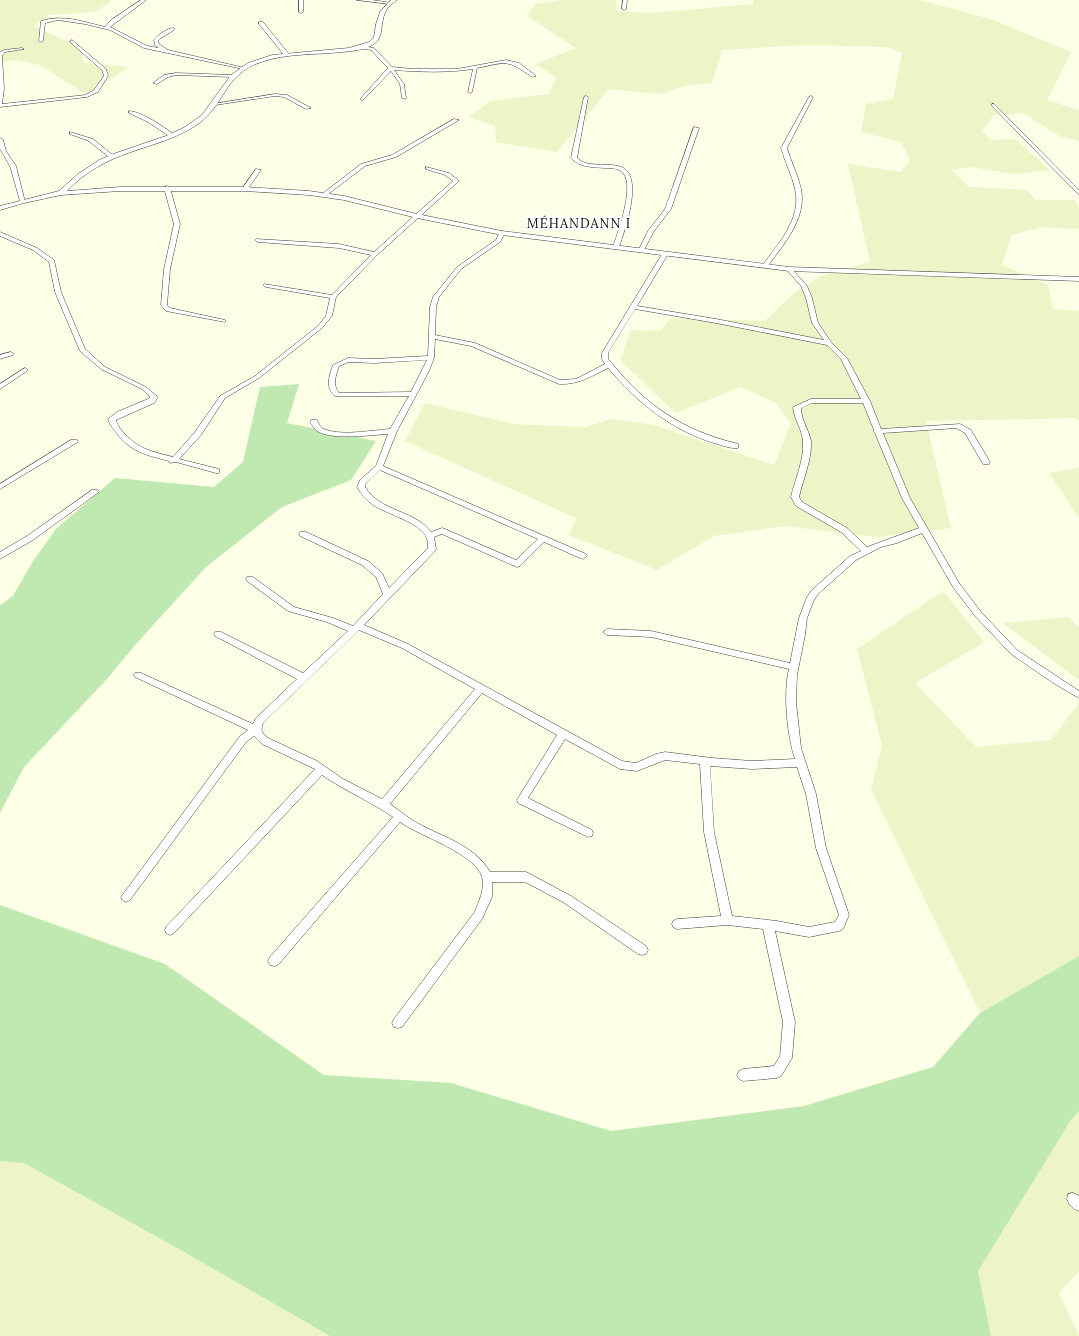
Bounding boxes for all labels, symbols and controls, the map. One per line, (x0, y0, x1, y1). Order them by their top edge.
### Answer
district label: MÉHANDANN I (527, 215, 631, 232)

